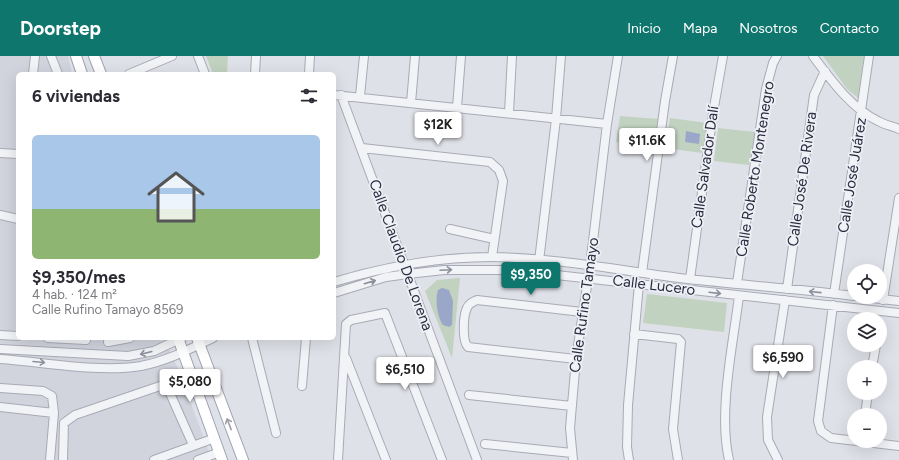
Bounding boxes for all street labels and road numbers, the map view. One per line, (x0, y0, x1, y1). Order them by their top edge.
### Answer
street label: Calle Roberto Montenegro (732, 79, 778, 258)
street label: Calle Salvador Dalí (687, 103, 723, 229)
street label: Calle José De Rivera (784, 110, 820, 248)
street label: Calle José Juárez (834, 116, 870, 234)
street label: Calle Claudio De Lorena (365, 177, 437, 333)
street label: Calle Rufino Tamayo (566, 236, 602, 374)
street label: Calle Lucero (612, 271, 697, 299)

